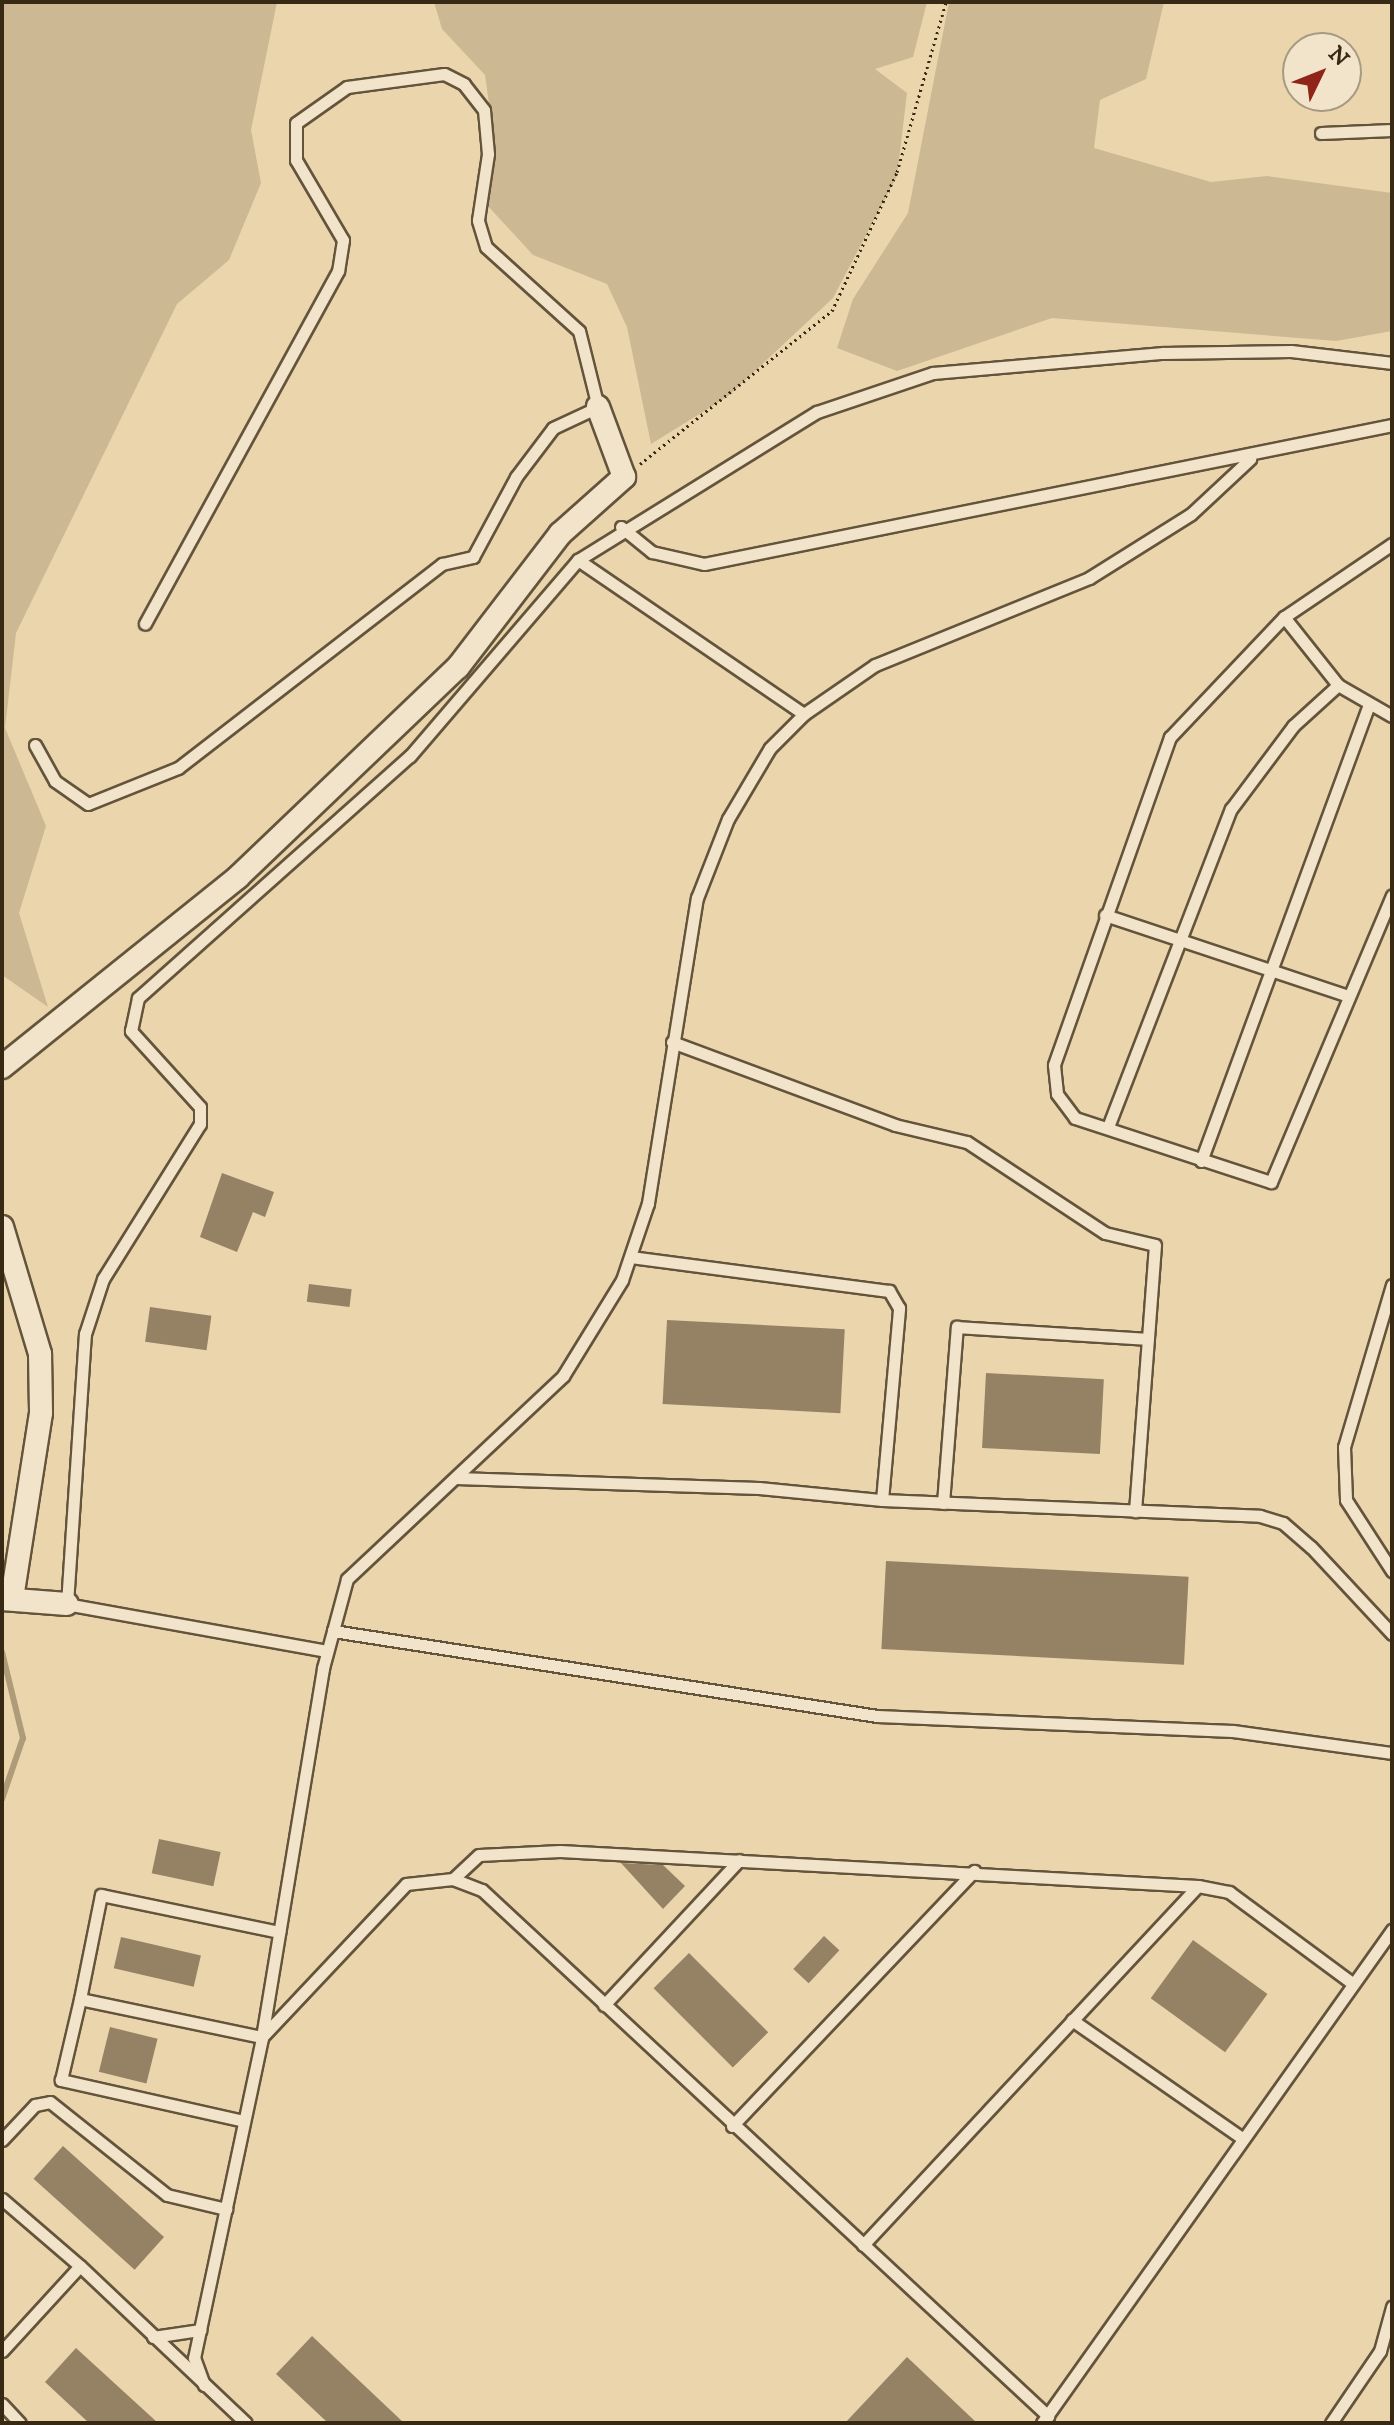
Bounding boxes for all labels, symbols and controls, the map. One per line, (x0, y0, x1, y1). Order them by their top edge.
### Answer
north arrow (1282, 32, 1362, 112)
text: N (1322, 41, 1354, 72)

